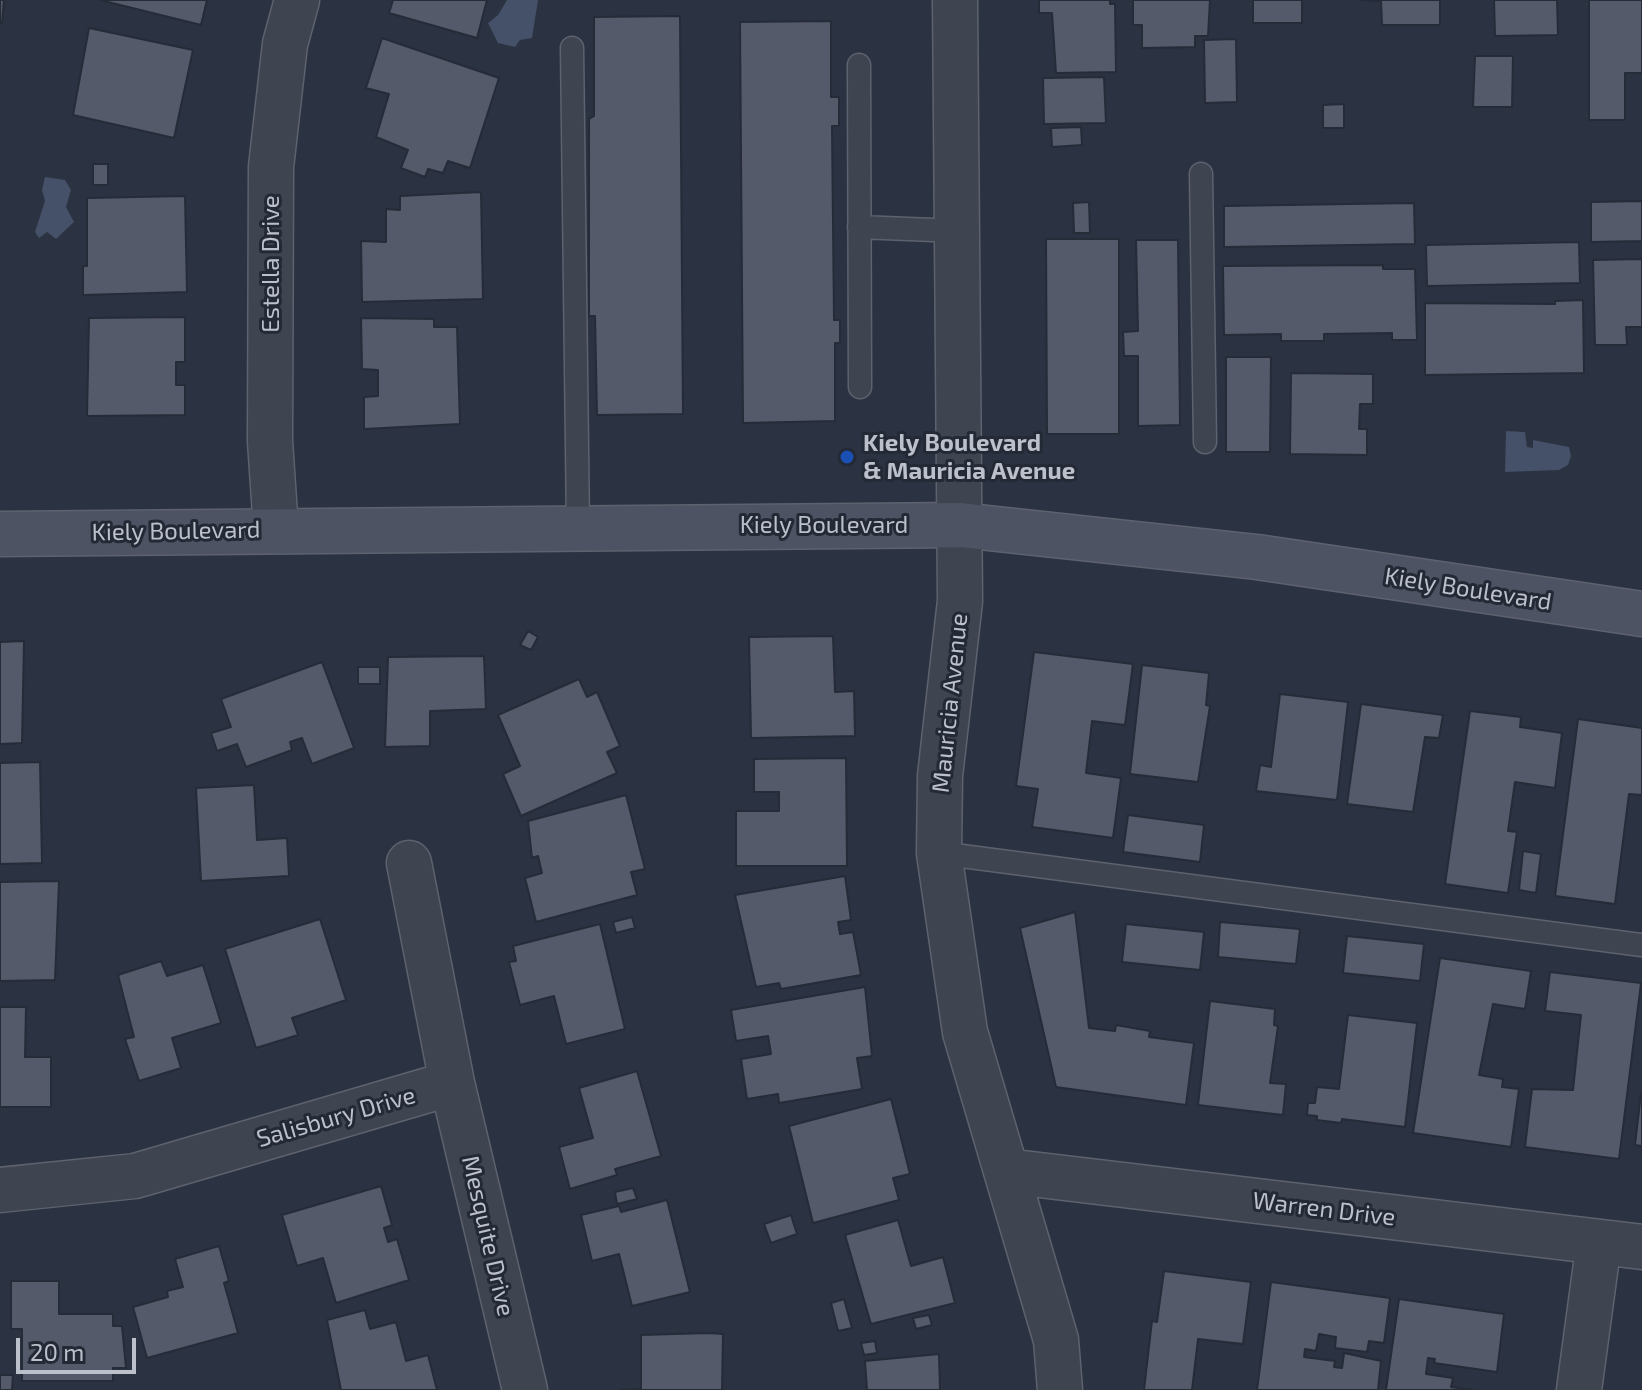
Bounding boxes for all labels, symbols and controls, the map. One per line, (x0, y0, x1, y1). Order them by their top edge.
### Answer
street label: Estella Drive (257, 195, 285, 333)
place label: Kiely Boulevard & Mauricia Avenue (863, 429, 1075, 485)
marker: Kiely Boulevard & Mauricia Avenue (838, 448, 856, 466)
street label: Kiely Boulevard (740, 511, 908, 539)
street label: Kiely Boulevard (91, 515, 261, 547)
street label: Kiely Boulevard (1382, 562, 1554, 616)
street label: Mauricia Avenue (926, 612, 974, 794)
street label: Salisbury Drive (253, 1081, 419, 1153)
street label: Mesquite Drive (456, 1153, 520, 1319)
street label: Warren Drive (1251, 1186, 1397, 1232)
scale bar (20, 1322, 140, 1372)
text: 20 m (30, 1337, 84, 1366)

